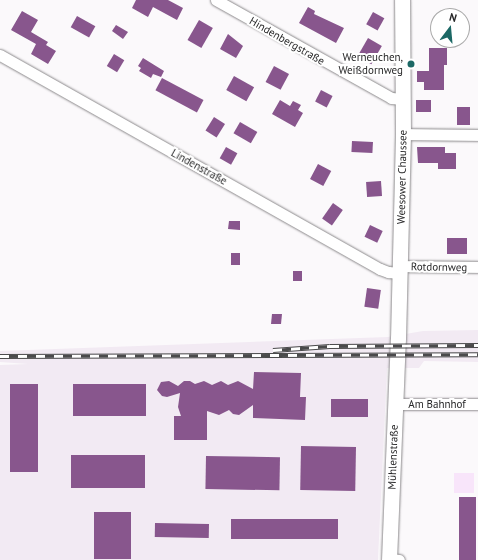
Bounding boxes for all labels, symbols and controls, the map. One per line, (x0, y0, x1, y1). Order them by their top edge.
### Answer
north arrow (430, 8, 470, 48)
text: N (448, 10, 458, 25)
street label: Hindenbergstraße (247, 14, 327, 68)
place label: Werneuchen, Weißdornweg (338, 51, 403, 77)
marker: Werneuchen, Weißdornweg (406, 59, 416, 69)
street label: Weesower Chaussee (395, 130, 409, 224)
street label: Lindenstraße (169, 146, 229, 188)
street label: Rotdornweg (411, 260, 467, 274)
street label: Am Bahnhof (408, 397, 466, 411)
street label: Mühlenstraße (385, 424, 401, 490)

